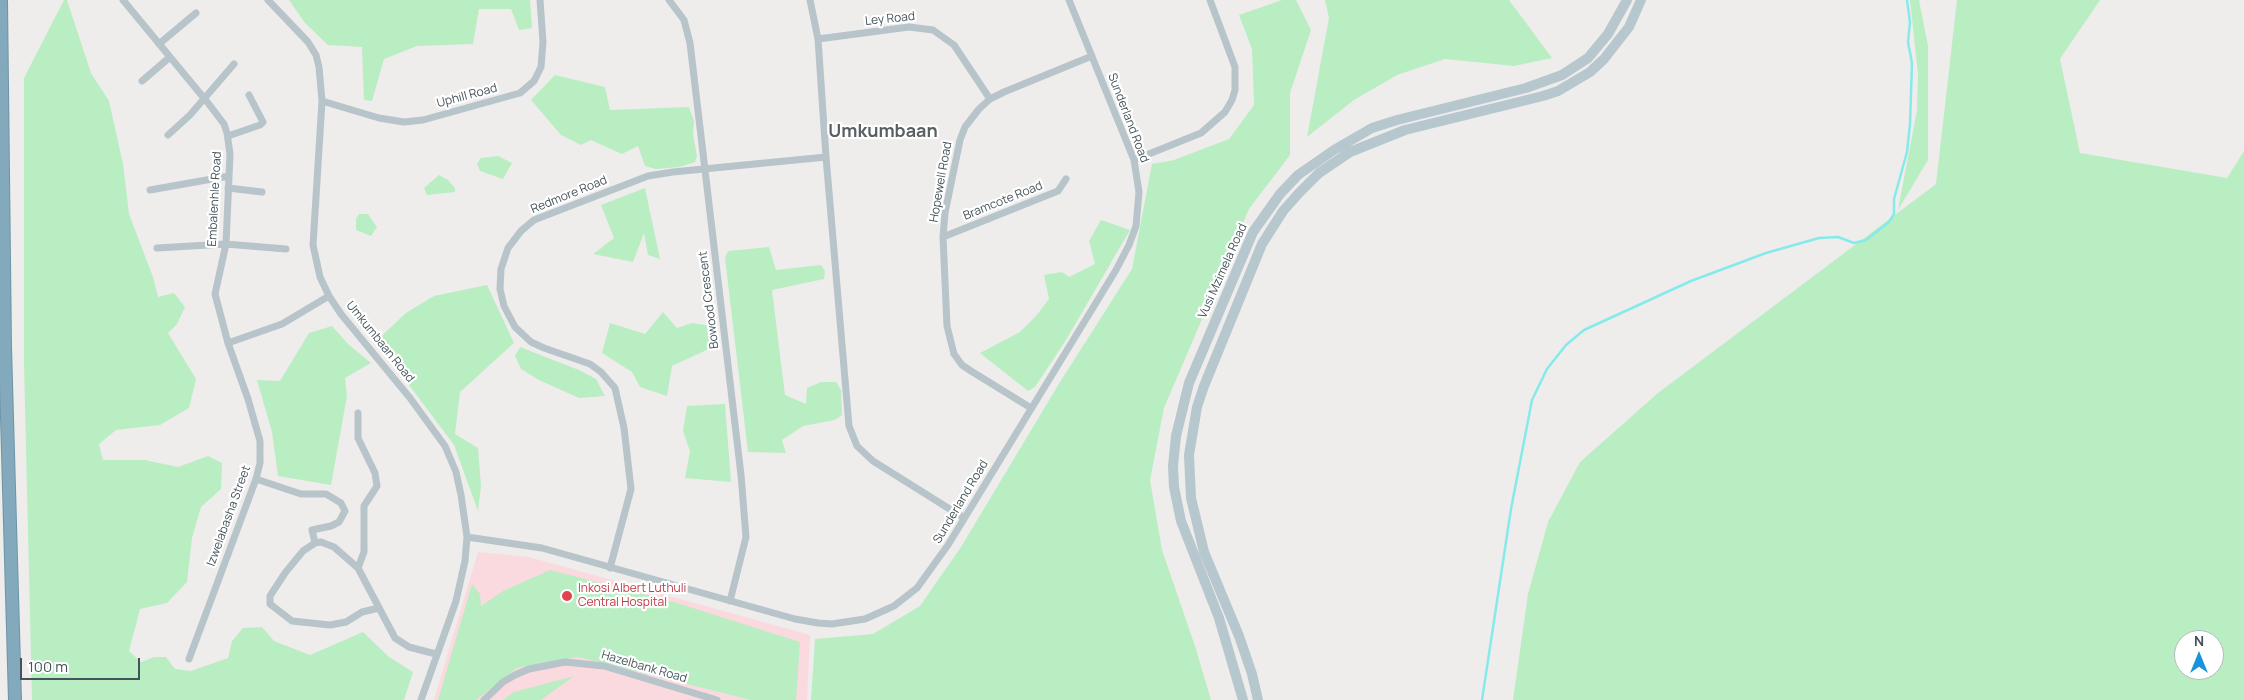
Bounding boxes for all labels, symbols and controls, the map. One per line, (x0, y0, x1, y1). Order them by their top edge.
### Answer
street label: Ley Road (864, 9, 916, 29)
street label: Sunderland Road (1104, 71, 1152, 165)
street label: Uphill Road (435, 81, 499, 111)
district label: Umkumbaan (828, 121, 938, 143)
street label: Hopewell Road (927, 141, 955, 223)
street label: Embalenhle Road (205, 151, 225, 247)
street label: Redmore Road (529, 173, 609, 217)
street label: Bramcote Road (961, 179, 1045, 223)
street label: Vusi Mzimela Road (1196, 221, 1250, 321)
street label: Bowood Crescent (696, 250, 722, 350)
street label: Umkumbaan Road (343, 299, 417, 385)
street label: Sunderland Road (930, 458, 992, 546)
street label: Izwelabasha Street (204, 464, 254, 568)
place label: Inkosi Albert Luthuli Central Hospital (578, 582, 686, 610)
marker: Inkosi Albert Luthuli Central Hospital (560, 589, 574, 603)
north arrow (2174, 630, 2224, 680)
text: N (2194, 631, 2204, 650)
scale bar (22, 648, 142, 680)
street label: Hazelbank Road (600, 648, 688, 686)
text: 100 m (28, 656, 68, 677)

